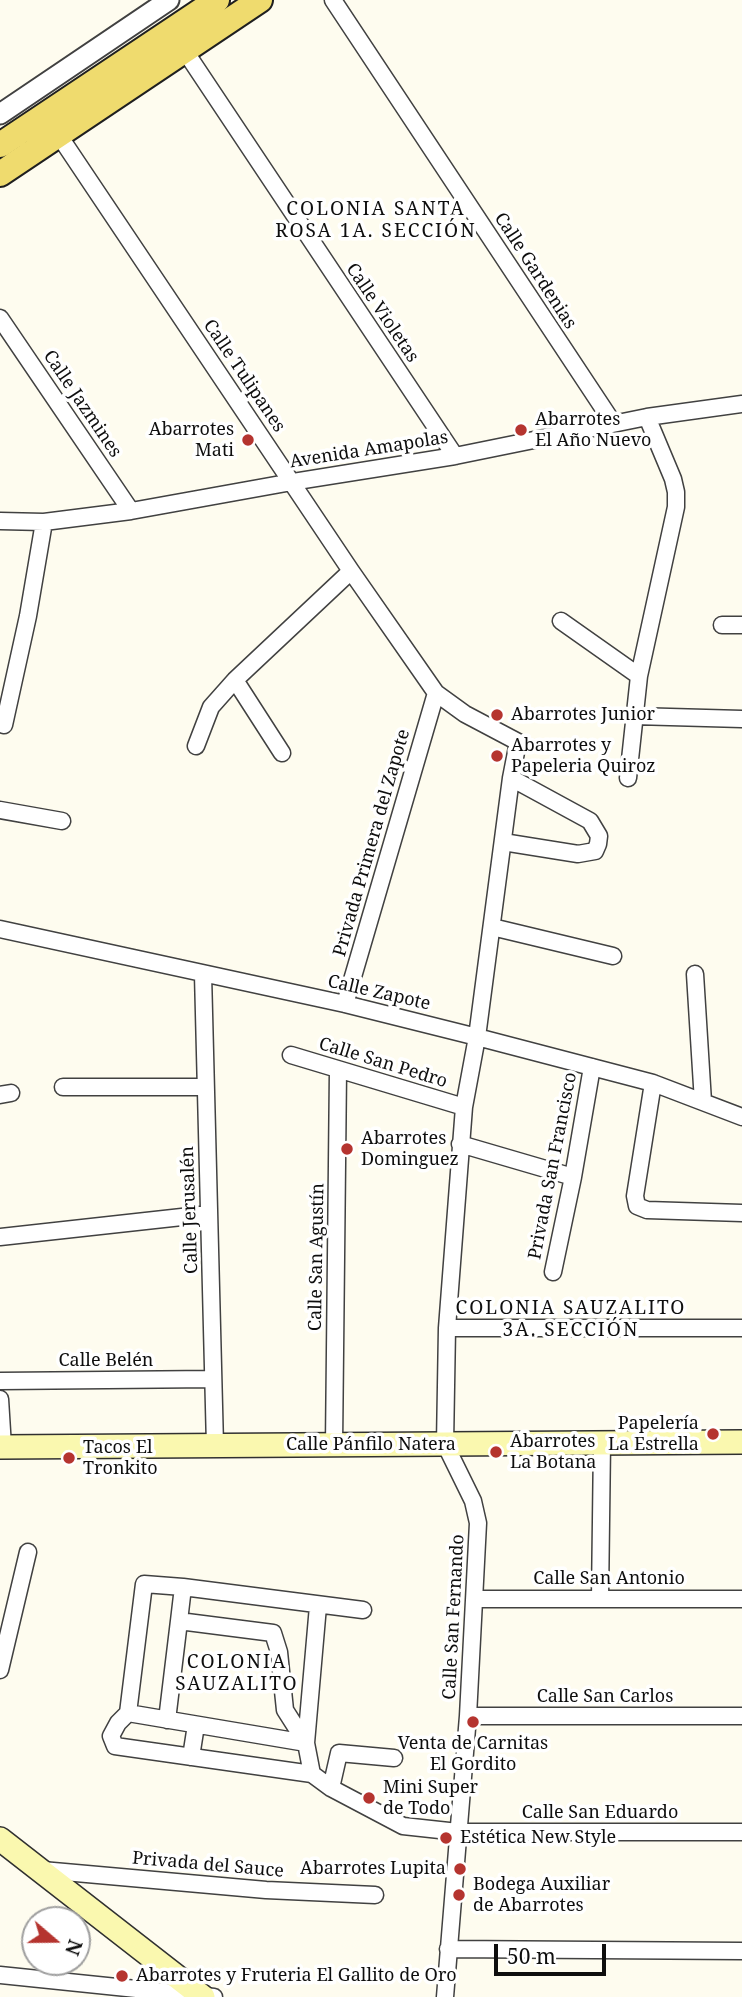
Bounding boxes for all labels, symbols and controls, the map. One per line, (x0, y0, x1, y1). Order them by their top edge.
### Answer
district label: COLONIA SANTA ROSA 1A. SECCIÓN (277, 199, 475, 243)
street label: Calle Gardenias (489, 209, 581, 333)
street label: Calle Violetas (341, 259, 423, 367)
street label: Calle Tulipanes (198, 316, 290, 436)
street label: Calle Jazmines (38, 346, 126, 462)
place label: Abarrotes El Año Nuevo (535, 409, 651, 452)
place label: Abarrotes Mati (149, 419, 234, 462)
marker: Abarrotes El Año Nuevo (513, 422, 529, 438)
street label: Avenida Amapolas (288, 427, 450, 473)
marker: Abarrotes Mati (240, 432, 256, 448)
place label: Abarrotes Junior (511, 704, 655, 726)
marker: Abarrotes Junior (489, 707, 505, 723)
street label: Privada Primera del Zapote (329, 727, 415, 959)
place label: Abarrotes y Papeleria Quiroz (511, 735, 656, 778)
marker: Abarrotes y Papeleria Quiroz (489, 748, 505, 764)
street label: Calle Zapote (325, 971, 433, 1015)
street label: Calle San Pedro (316, 1033, 450, 1093)
street label: Privada San Francisco (524, 1071, 582, 1261)
place label: Abarrotes Dominguez (361, 1128, 459, 1170)
marker: Abarrotes Dominguez (339, 1141, 355, 1157)
street label: Calle Jerusalén (177, 1146, 203, 1274)
street label: Calle San Agustín (305, 1183, 329, 1331)
district label: COLONIA SAUZALITO 3A. SECCIÓN (458, 1298, 684, 1342)
street label: Calle Belén (59, 1350, 153, 1372)
place label: Papelería La Estrella (608, 1413, 699, 1456)
marker: Papelería La Estrella (705, 1426, 721, 1442)
place label: Abarrotes La Botana (510, 1431, 596, 1474)
street label: Calle Pánfilo Natera (286, 1434, 456, 1456)
place label: Tacos El Tronkito (83, 1437, 158, 1480)
marker: Abarrotes La Botana (488, 1444, 504, 1460)
marker: Tacos El Tronkito (61, 1450, 77, 1466)
street label: Calle San Fernando (439, 1534, 469, 1700)
street label: Calle San Antonio (533, 1568, 685, 1590)
district label: COLONIA SAUZALITO (176, 1652, 298, 1696)
street label: Calle San Carlos (537, 1686, 673, 1708)
marker: Venta de Carnitas El Gordito (465, 1714, 481, 1730)
place label: Venta de Carnitas El Gordito (398, 1733, 548, 1776)
place label: Mini Super de Todo (383, 1777, 478, 1820)
marker: Mini Super de Todo (361, 1790, 377, 1806)
street label: Calle San Eduardo (522, 1802, 678, 1824)
place label: Estética New Style (460, 1827, 616, 1849)
marker: Estética New Style (438, 1830, 454, 1846)
street label: Privada del Sauce (131, 1848, 285, 1882)
place label: Abarrotes Lupita (300, 1858, 446, 1880)
marker: Abarrotes Lupita (452, 1861, 468, 1877)
place label: Bodega Auxiliar de Abarrotes (473, 1874, 610, 1916)
marker: Bodega Auxiliar de Abarrotes (451, 1887, 467, 1903)
north arrow (21, 1906, 91, 1976)
scale bar (497, 1930, 609, 1974)
text: N (59, 1936, 89, 1959)
text: 50 m (507, 1942, 556, 1970)
place label: Abarrotes y Fruteria El Gallito de Oro (136, 1965, 457, 1987)
marker: Abarrotes y Fruteria El Gallito de Oro (114, 1968, 130, 1984)

